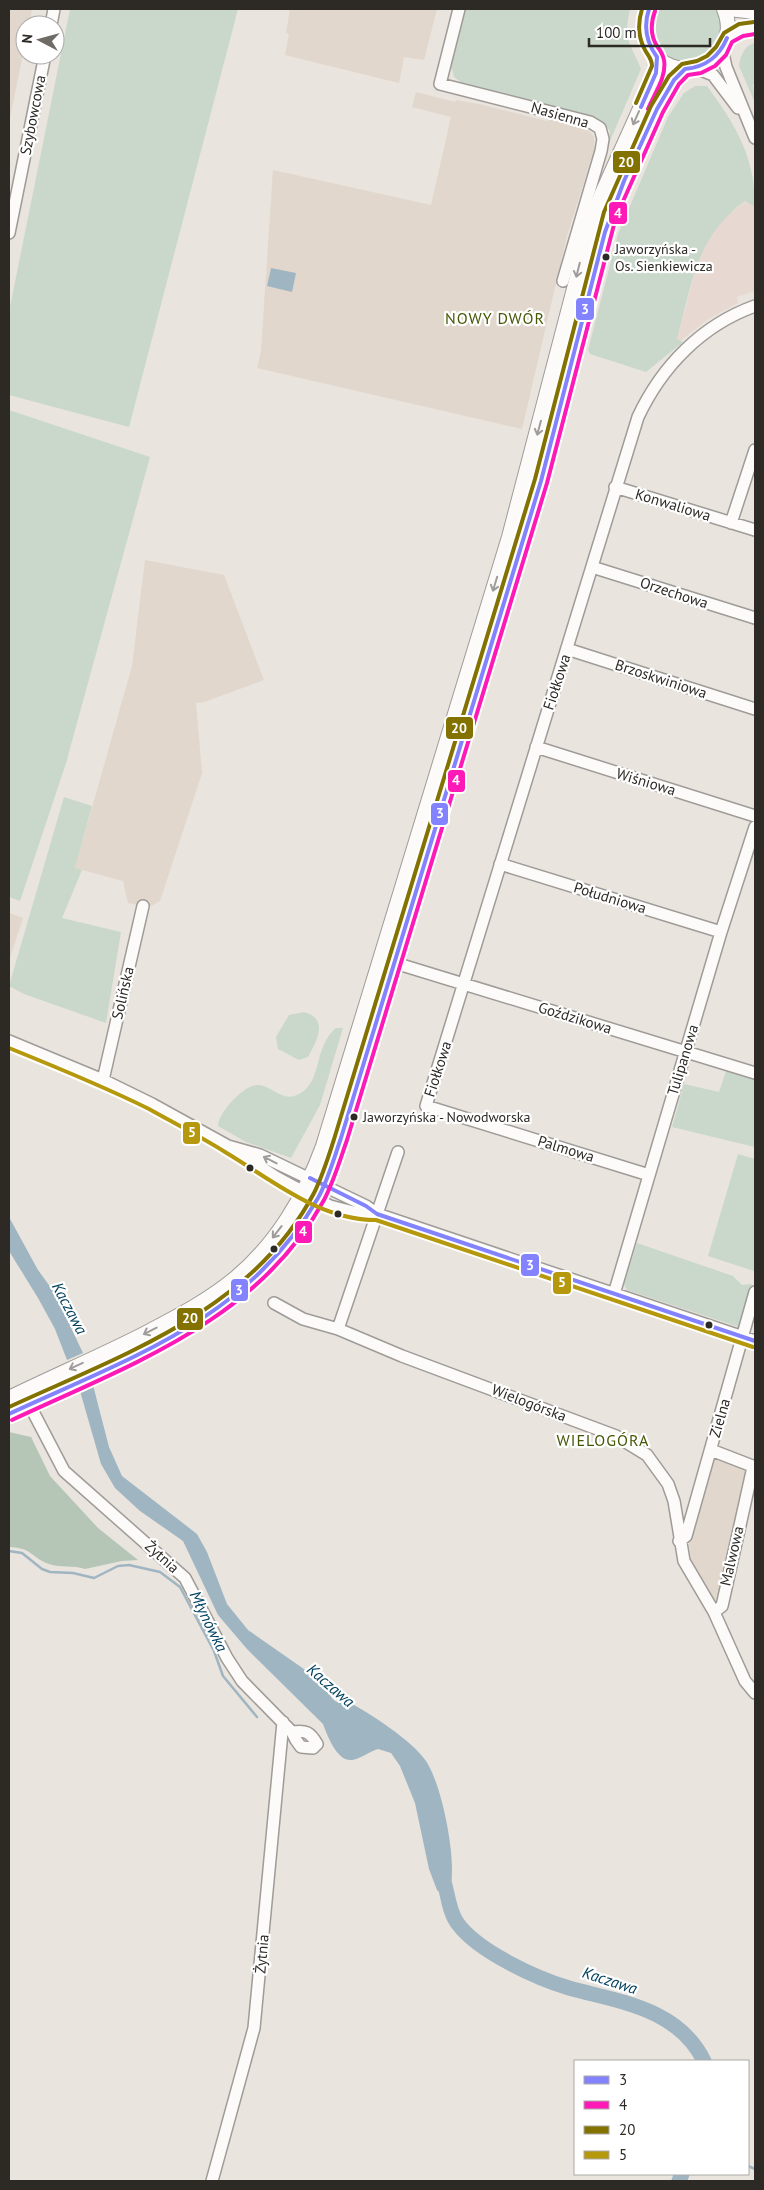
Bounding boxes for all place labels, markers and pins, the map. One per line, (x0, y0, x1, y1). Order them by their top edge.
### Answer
place label: Jaworzyńska - Os. Sienkiewicza (614, 240, 713, 275)
marker: Jaworzyńska - Os. Sienkiewicza (601, 252, 611, 262)
place label: Jaworzyńska - Nowodworska (362, 1108, 530, 1126)
marker: Jaworzyńska - Nowodworska (349, 1112, 359, 1122)
unlabelled marker (245, 1163, 255, 1173)
unlabelled marker (333, 1209, 343, 1219)
unlabelled marker (269, 1244, 279, 1254)
unlabelled marker (704, 1320, 714, 1330)

